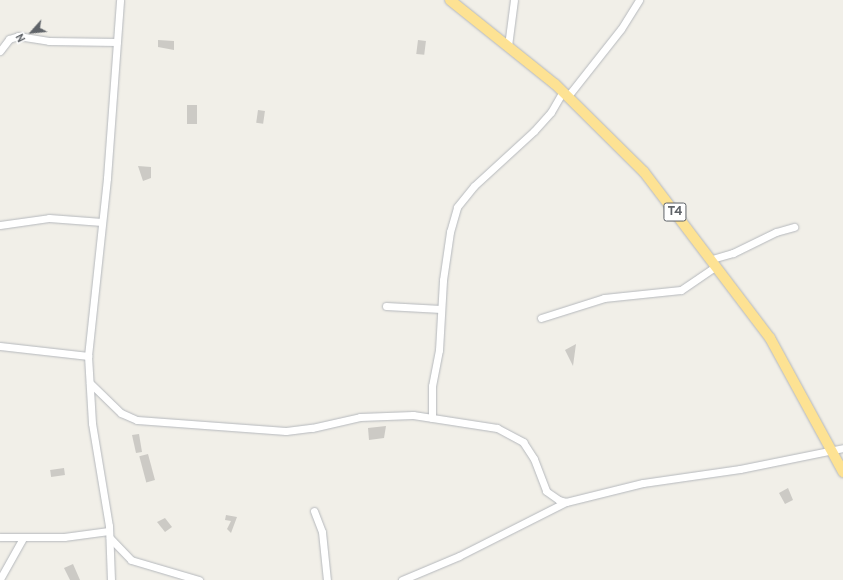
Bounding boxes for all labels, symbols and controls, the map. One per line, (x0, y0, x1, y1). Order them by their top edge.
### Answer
north arrow (12, 12, 52, 52)
text: N (13, 31, 29, 44)
road number: T4 (663, 201, 687, 223)

